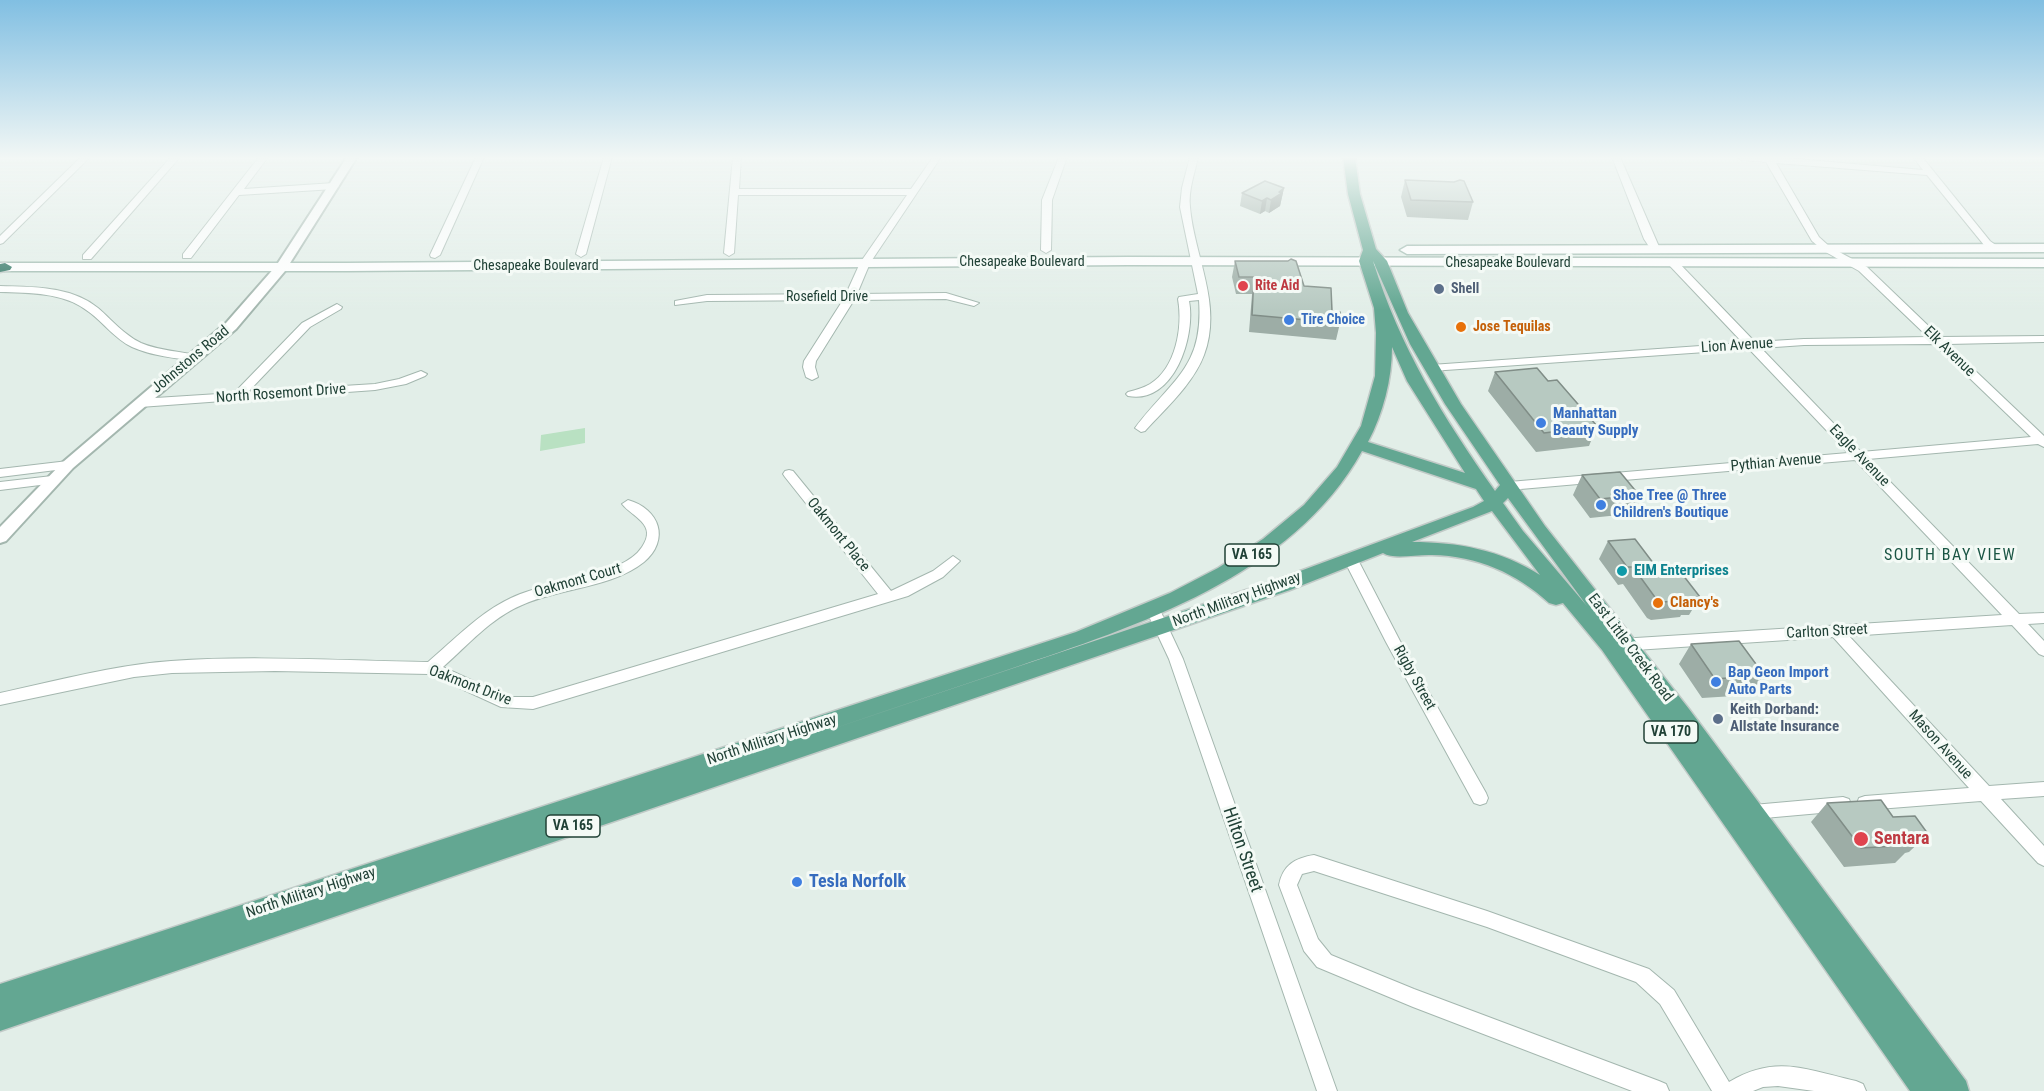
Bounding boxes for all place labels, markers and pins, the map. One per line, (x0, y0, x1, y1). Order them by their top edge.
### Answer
place label: Rite Aid (1255, 278, 1299, 294)
marker: Rite Aid (1236, 279, 1250, 293)
place label: Shell (1451, 281, 1479, 297)
marker: Shell (1432, 282, 1446, 296)
place label: Tire Choice (1301, 312, 1365, 328)
marker: Tire Choice (1282, 313, 1296, 327)
place label: Jose Tequilas (1473, 319, 1551, 335)
marker: Jose Tequilas (1454, 320, 1468, 334)
place label: Manhattan Beauty Supply (1553, 405, 1639, 440)
marker: Manhattan Beauty Supply (1534, 416, 1548, 430)
place label: Shoe Tree @ Three Children's Boutique (1613, 487, 1728, 522)
marker: Shoe Tree @ Three Children's Boutique (1594, 498, 1608, 512)
place label: EIM Enterprises (1634, 562, 1729, 580)
marker: EIM Enterprises (1615, 564, 1629, 578)
place label: Clancy's (1670, 594, 1719, 612)
marker: Clancy's (1651, 596, 1665, 610)
place label: Bap Geon Import Auto Parts (1728, 664, 1829, 699)
marker: Bap Geon Import Auto Parts (1709, 675, 1723, 689)
place label: Keith Dorband: Allstate Insurance (1730, 701, 1839, 736)
marker: Keith Dorband: Allstate Insurance (1711, 712, 1725, 726)
place label: Sentara (1874, 828, 1929, 850)
marker: Sentara (1852, 830, 1870, 848)
place label: Tesla Norfolk (809, 871, 906, 893)
marker: Tesla Norfolk (790, 875, 804, 889)

